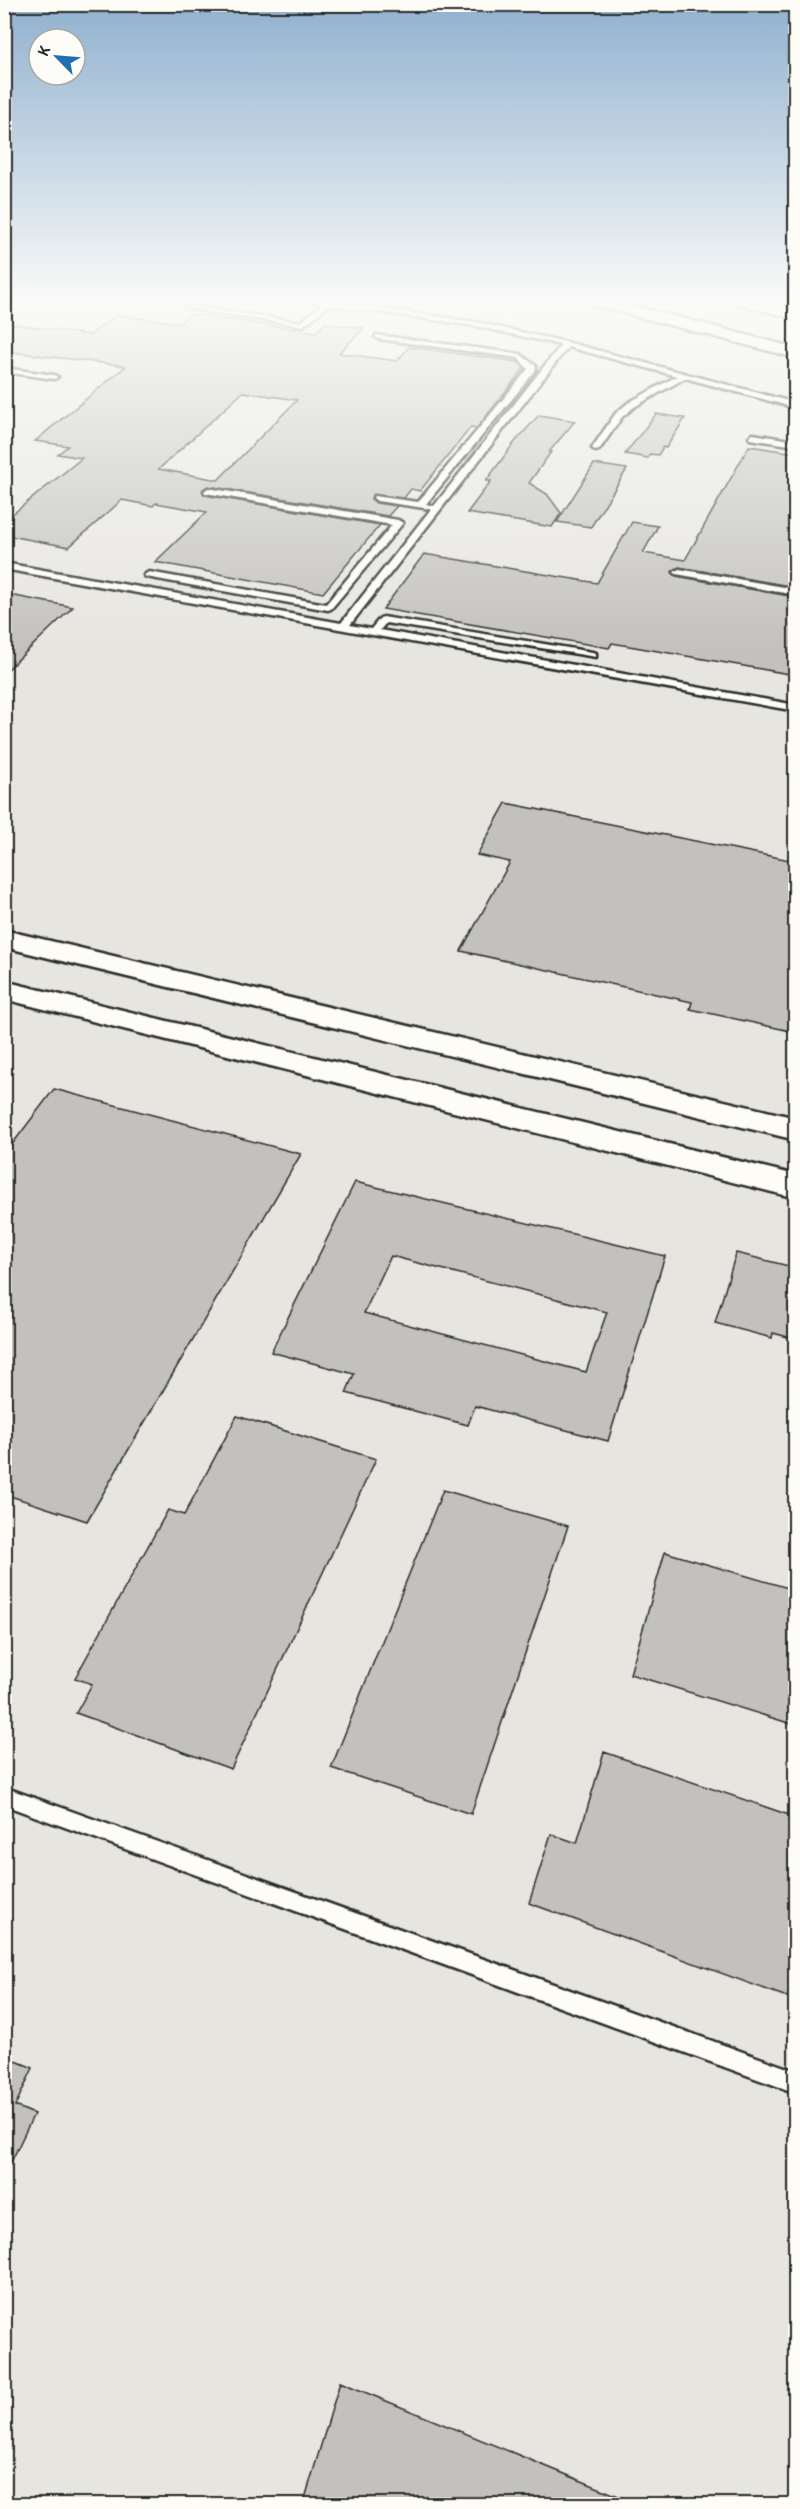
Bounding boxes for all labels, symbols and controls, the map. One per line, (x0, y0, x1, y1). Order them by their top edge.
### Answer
north arrow (27, 27, 87, 87)
text: K (32, 42, 55, 59)

